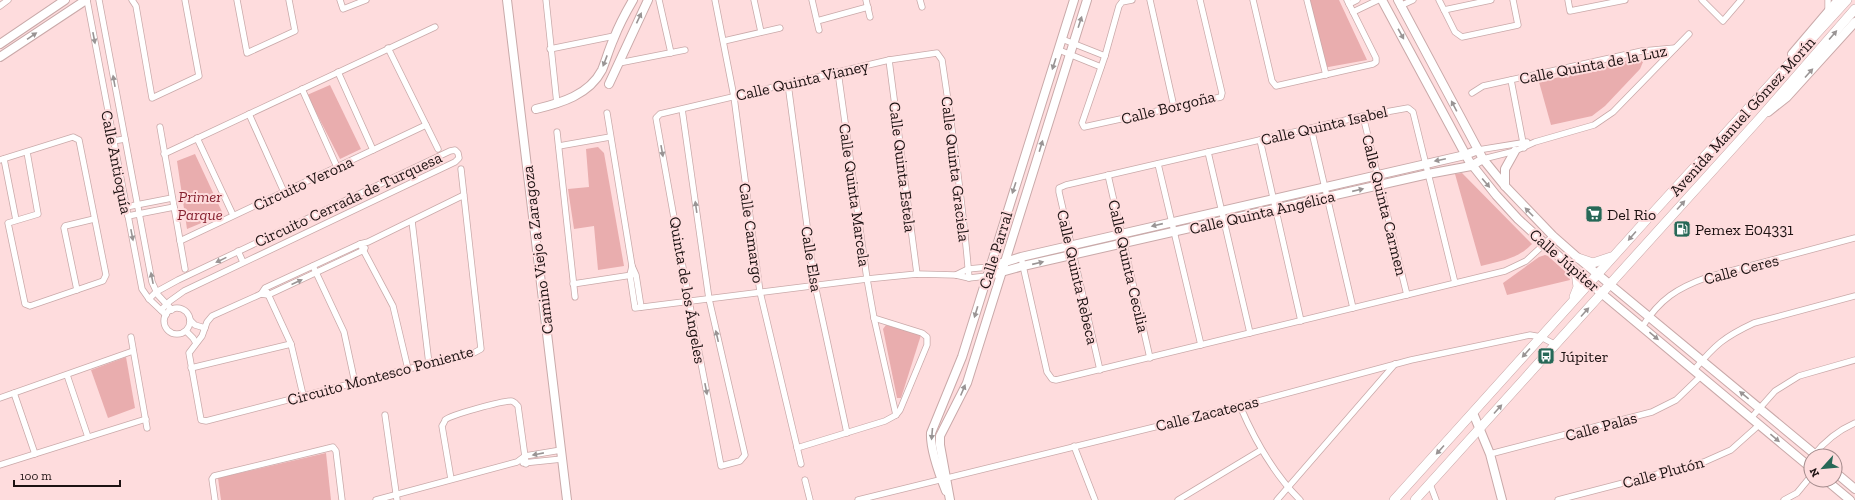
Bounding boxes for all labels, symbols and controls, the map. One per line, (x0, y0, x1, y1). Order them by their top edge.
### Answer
one-way arrow (636, 12, 642, 24)
one-way arrow (1077, 16, 1083, 28)
one-way arrow (1397, 28, 1404, 40)
one-way arrow (1828, 29, 1837, 40)
one-way arrow (27, 32, 38, 40)
one-way arrow (91, 32, 97, 44)
street label: Avenida Manuel Gómez Morín (1666, 32, 1820, 200)
street label: Calle Quinta de la Luz (1518, 41, 1669, 88)
one-way arrow (601, 55, 607, 67)
street label: Calle Quinta Vianey (734, 56, 871, 105)
one-way arrow (1051, 58, 1057, 70)
one-way arrow (1804, 68, 1813, 78)
one-way arrow (111, 75, 117, 87)
street label: Calle Borgoña (1119, 87, 1217, 128)
street label: Calle Quinta Graciela (937, 95, 974, 243)
one-way arrow (1451, 100, 1458, 112)
street label: Calle Quinta Estela (885, 101, 920, 234)
street label: Calle Quinta Isabel (1259, 102, 1389, 149)
street label: Calle Antioquía (97, 109, 136, 216)
street label: Calle Quinta Marcela (835, 122, 874, 268)
street label: Calle Quinta Carmen (1358, 133, 1411, 278)
one-way arrow (1038, 140, 1044, 152)
one-way arrow (659, 144, 665, 157)
street label: Circuito Cerrada de Turquesa (252, 148, 445, 251)
street label: Circuito Verona (250, 152, 357, 215)
one-way arrow (1434, 158, 1446, 164)
street label: Camino Viejo a Zaragoza (518, 164, 557, 335)
one-way arrow (1481, 178, 1490, 189)
street label: Calle Camargo (735, 182, 768, 284)
one-way arrow (1011, 182, 1017, 194)
street label: Calle Quinta Angélica (1188, 186, 1337, 238)
park label: Primer Parque (177, 187, 223, 224)
one-way arrow (1352, 187, 1364, 193)
street label: Calle Quinta Cecilia (1104, 198, 1153, 335)
one-way arrow (1677, 200, 1686, 210)
one-way arrow (693, 201, 699, 214)
supermarket icon: Del Rio (1584, 204, 1604, 224)
place label: Del Rio (1607, 205, 1656, 224)
one-way arrow (1524, 207, 1534, 217)
street label: Calle Quinta Rebeca (1053, 208, 1102, 347)
street label: Calle Parral (975, 209, 1016, 291)
street label: Quinta de los Ángeles (665, 215, 710, 365)
fuel station icon: Pemex E04331 (1672, 219, 1692, 239)
place label: Pemex E04331 (1695, 220, 1793, 239)
one-way arrow (1150, 223, 1163, 229)
street label: Calle Elsa (797, 225, 826, 293)
street label: Calle Júpiter (1526, 225, 1604, 296)
one-way arrow (129, 229, 135, 241)
one-way arrow (1628, 230, 1637, 241)
street label: Calle Ceres (1702, 250, 1781, 289)
one-way arrow (215, 257, 227, 263)
one-way arrow (1032, 259, 1044, 265)
one-way arrow (148, 271, 154, 284)
one-way arrow (291, 278, 303, 285)
one-way arrow (973, 306, 979, 318)
one-way arrow (1580, 308, 1589, 317)
one-way arrow (714, 329, 720, 342)
one-way arrow (1648, 332, 1659, 341)
street label: Circuito Montesco Poniente (285, 341, 475, 409)
bus stop icon: Júpiter (1536, 346, 1556, 366)
place label: Júpiter (1559, 347, 1609, 366)
one-way arrow (1522, 348, 1531, 358)
one-way arrow (703, 382, 709, 395)
one-way arrow (961, 383, 967, 395)
one-way arrow (1739, 390, 1750, 399)
street label: Calle Zacatecas (1154, 392, 1261, 435)
one-way arrow (1493, 404, 1502, 414)
street label: Calle Palas (1563, 408, 1639, 445)
one-way arrow (929, 428, 936, 440)
one-way arrow (1769, 433, 1780, 442)
one-way arrow (1435, 444, 1444, 455)
north arrow (1803, 448, 1843, 488)
one-way arrow (532, 451, 544, 457)
street label: Calle Plutón (1620, 452, 1707, 492)
scale bar (14, 462, 120, 488)
text: N (1807, 465, 1822, 479)
text: 100 m (20, 469, 52, 483)

